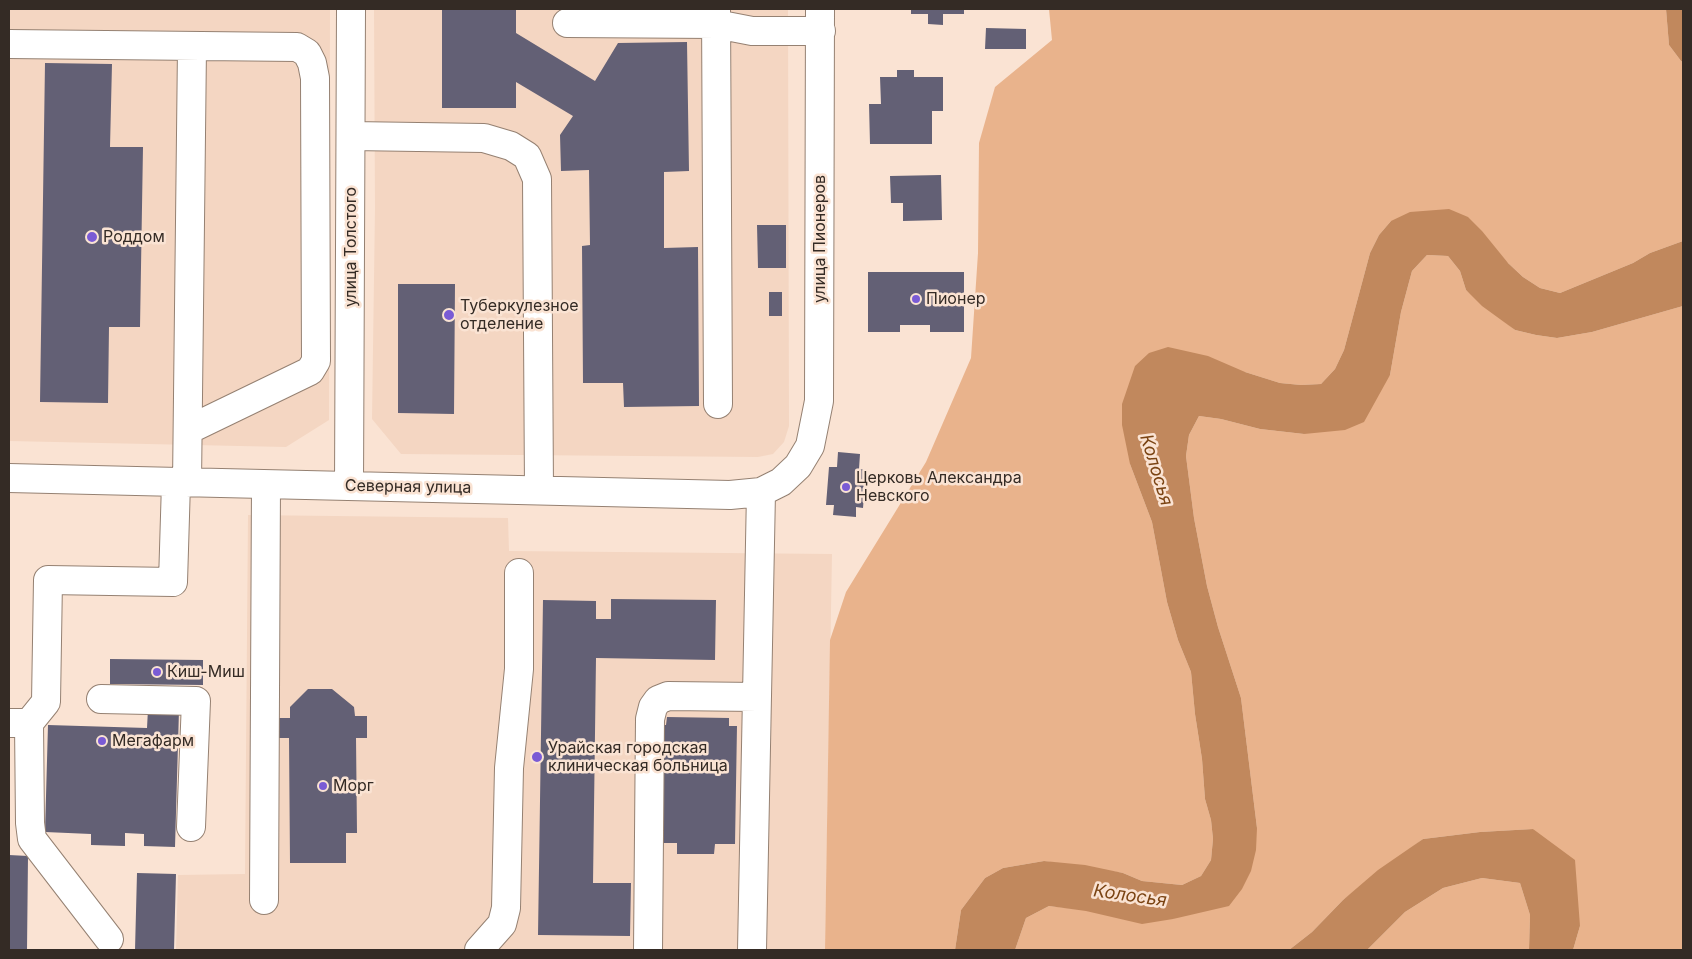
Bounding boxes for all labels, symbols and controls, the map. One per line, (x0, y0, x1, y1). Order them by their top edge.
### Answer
street label: улица Пионеров (810, 175, 830, 303)
street label: улица Толстого (341, 187, 361, 307)
place label: Роддом (103, 227, 165, 247)
marker: Роддом (85, 230, 99, 244)
place label: Пионер (926, 289, 986, 309)
marker: Пионер (910, 293, 922, 305)
place label: Туберкулезное отделение (460, 296, 579, 334)
marker: Туберкулезное отделение (442, 308, 456, 322)
water label: Колосья (1135, 432, 1177, 508)
place label: Церковь Александра Невского (856, 468, 1022, 506)
street label: Северная улица (345, 476, 471, 498)
marker: Церковь Александра Невского (840, 481, 852, 493)
place label: Киш-Миш (167, 662, 245, 682)
marker: Киш-Миш (151, 666, 163, 678)
place label: Мегафарм (112, 731, 194, 751)
marker: Мегафарм (96, 735, 108, 747)
place label: Урайская городская клиническая больница (548, 738, 728, 776)
marker: Урайская городская клиническая больница (530, 750, 544, 764)
place label: Морг (333, 776, 374, 796)
marker: Морг (317, 780, 329, 792)
water label: Колосья (1092, 880, 1168, 912)

